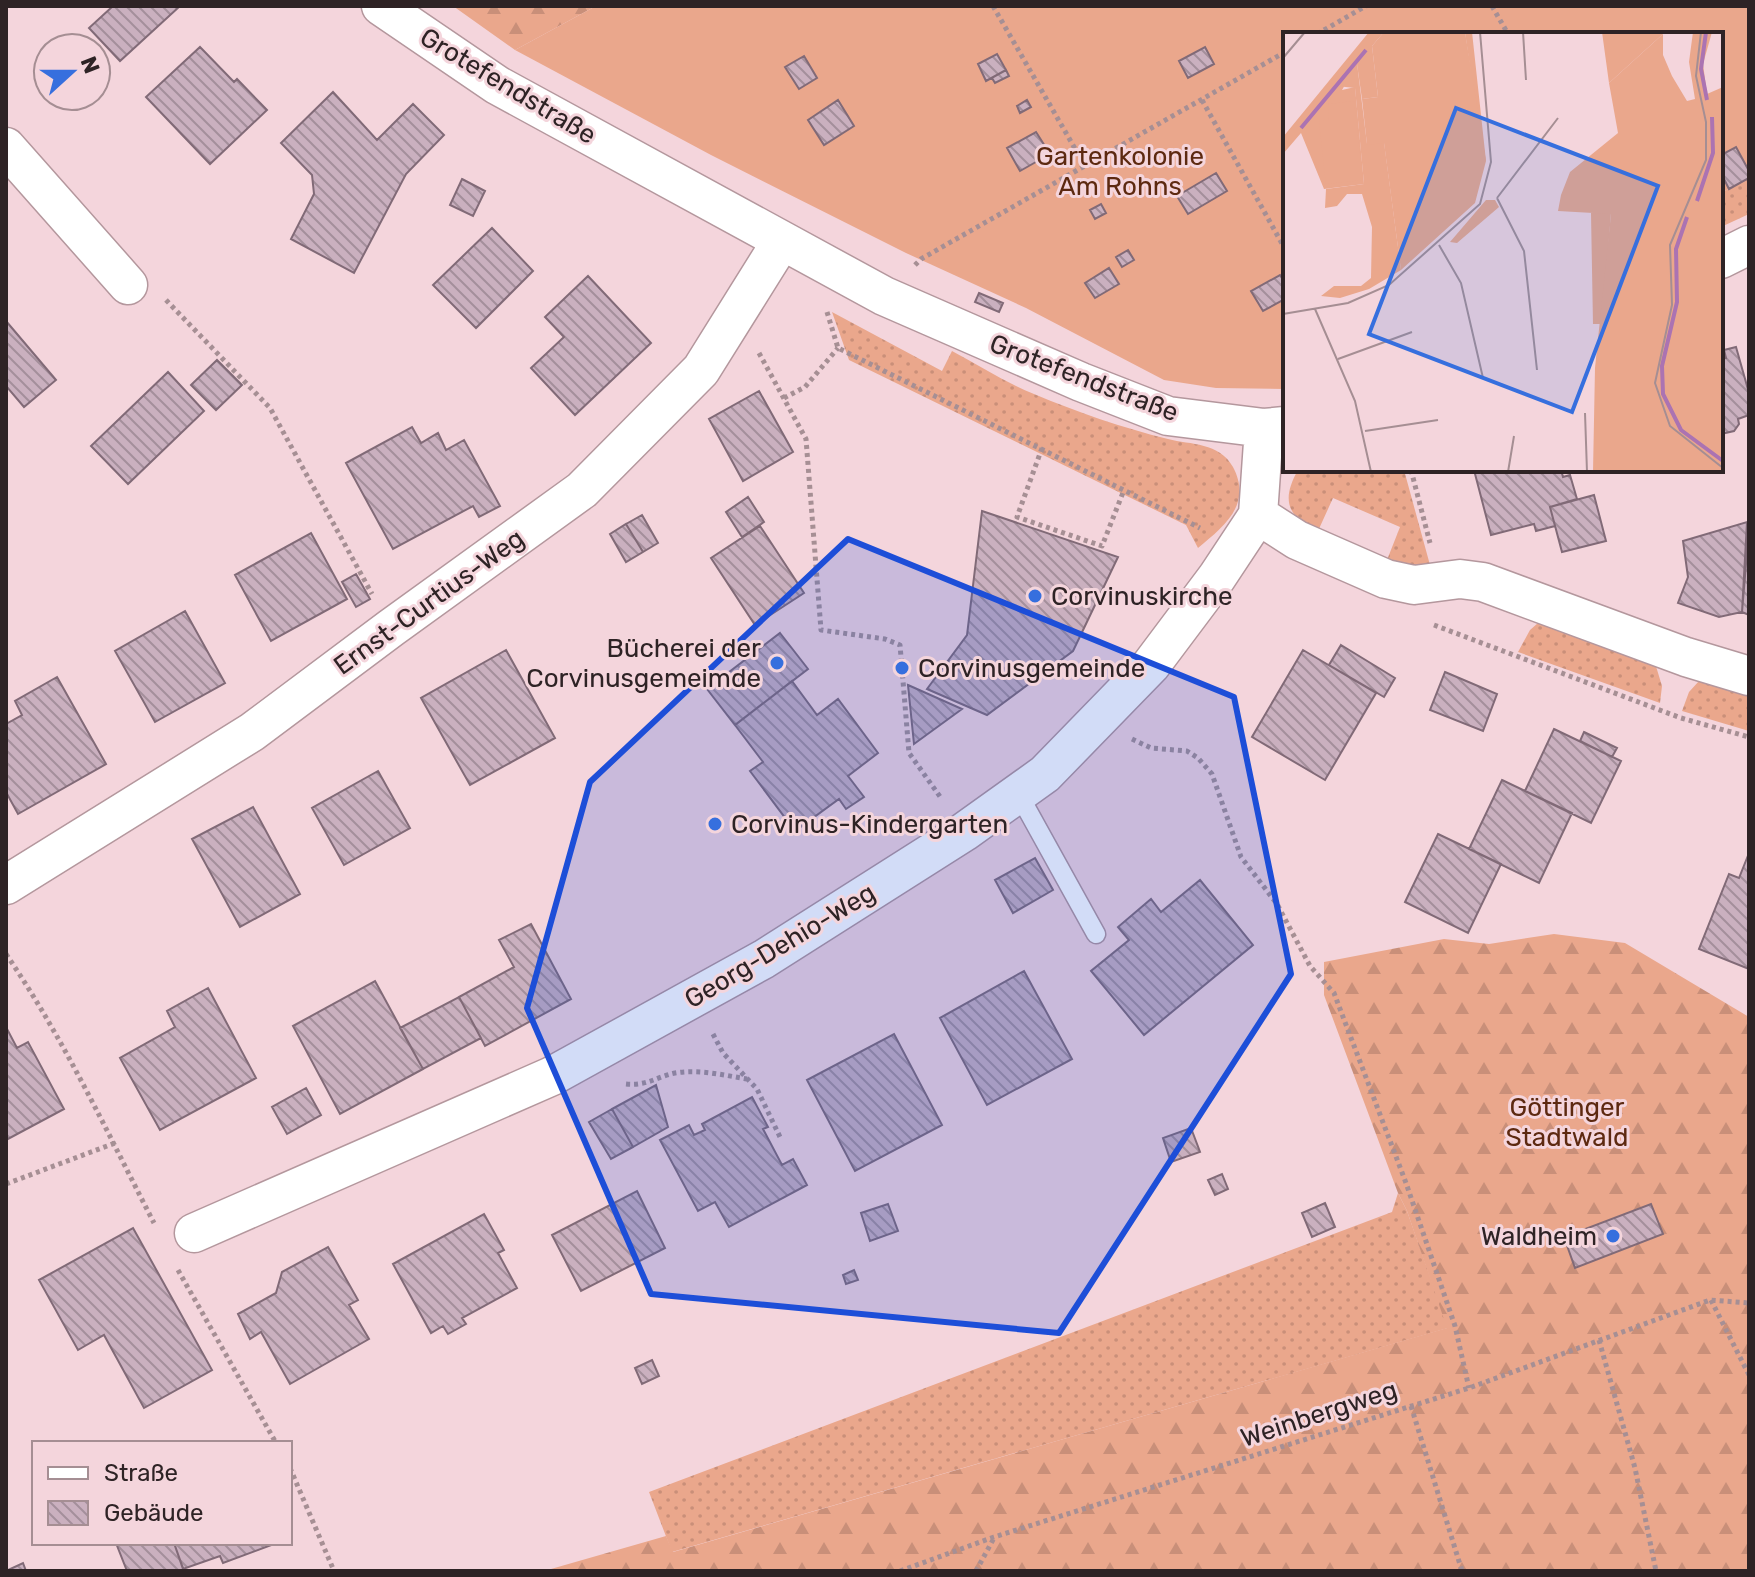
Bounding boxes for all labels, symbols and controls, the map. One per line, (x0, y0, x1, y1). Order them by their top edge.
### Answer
street label: Grotefendstraße (414, 21, 602, 151)
north arrow (32, 32, 112, 112)
inset map (1283, 32, 1723, 472)
text: N (75, 53, 106, 77)
park label: Gartenkolonie Am Rohns (1036, 141, 1204, 202)
street label: Grotefendstraße (985, 328, 1183, 428)
street label: Ernst-Curtius-Weg (328, 523, 530, 681)
place label: Corvinuskirche (1051, 581, 1233, 612)
marker: Corvinuskirche (1026, 587, 1044, 605)
place label: Bücherei der Corvinusgemeimde (526, 633, 761, 694)
place label: Corvinusgemeinde (918, 653, 1145, 684)
marker: Bücherei der Corvinusgemeimde (768, 654, 786, 672)
marker: Corvinusgemeinde (893, 659, 911, 677)
place label: Corvinus-Kindergarten (731, 809, 1008, 840)
marker: Corvinus-Kindergarten (706, 815, 724, 833)
street label: Georg-Dehio-Weg (679, 877, 881, 1015)
park label: Göttinger Stadtwald (1506, 1092, 1628, 1153)
place label: Waldheim (1481, 1221, 1597, 1252)
marker: Waldheim (1604, 1227, 1622, 1245)
street label: Weinbergweg (1237, 1374, 1401, 1454)
legend (32, 1441, 292, 1545)
text: Straße (104, 1459, 178, 1487)
text: Gebäude (104, 1499, 203, 1527)

